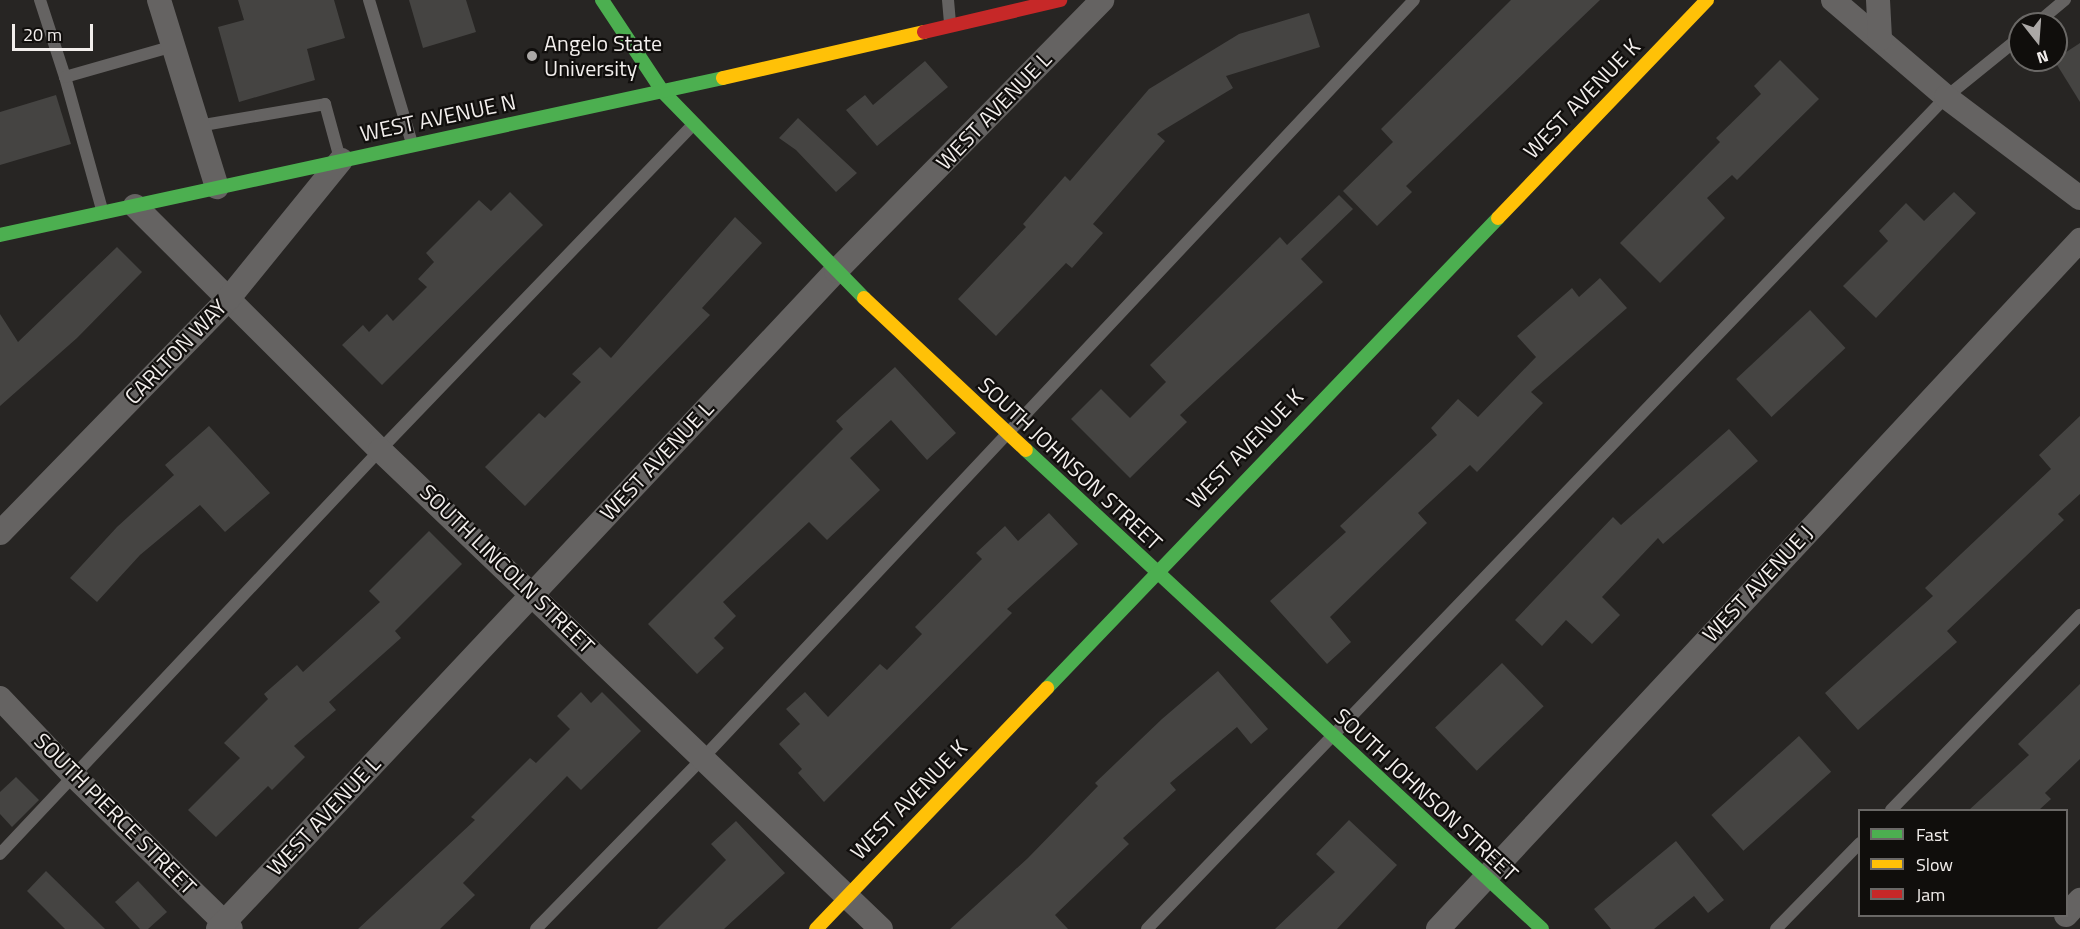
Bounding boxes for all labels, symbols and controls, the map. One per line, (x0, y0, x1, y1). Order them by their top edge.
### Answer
scale bar (15, 12, 96, 50)
north arrow (2008, 12, 2068, 72)
text: 20 m (23, 21, 62, 48)
place label: Angelo State University (544, 30, 662, 82)
street label: WEST AVENUE K (1518, 34, 1646, 164)
text: N (2034, 44, 2051, 70)
street label: WEST AVENUE L (931, 46, 1057, 176)
marker: Angelo State University (525, 49, 539, 63)
street label: WEST AVENUE N (358, 89, 518, 147)
street label: CARLTON WAY (119, 294, 233, 410)
street label: SOUTH JOHNSON STREET (973, 372, 1167, 556)
street label: WEST AVENUE K (1181, 384, 1309, 514)
street label: WEST AVENUE L (595, 396, 719, 526)
street label: SOUTH LINCOLN STREET (414, 479, 600, 659)
street label: WEST AVENUE J (1697, 520, 1819, 648)
street label: SOUTH JOHNSON STREET (1329, 703, 1523, 887)
street label: SOUTH PIERCE STREET (29, 728, 201, 900)
street label: WEST AVENUE K (845, 735, 973, 865)
street label: WEST AVENUE L (262, 751, 386, 881)
legend (1858, 809, 2068, 917)
text: Fast (1916, 821, 1949, 848)
text: Slow (1916, 851, 1953, 878)
text: Jam (1916, 881, 1945, 908)

